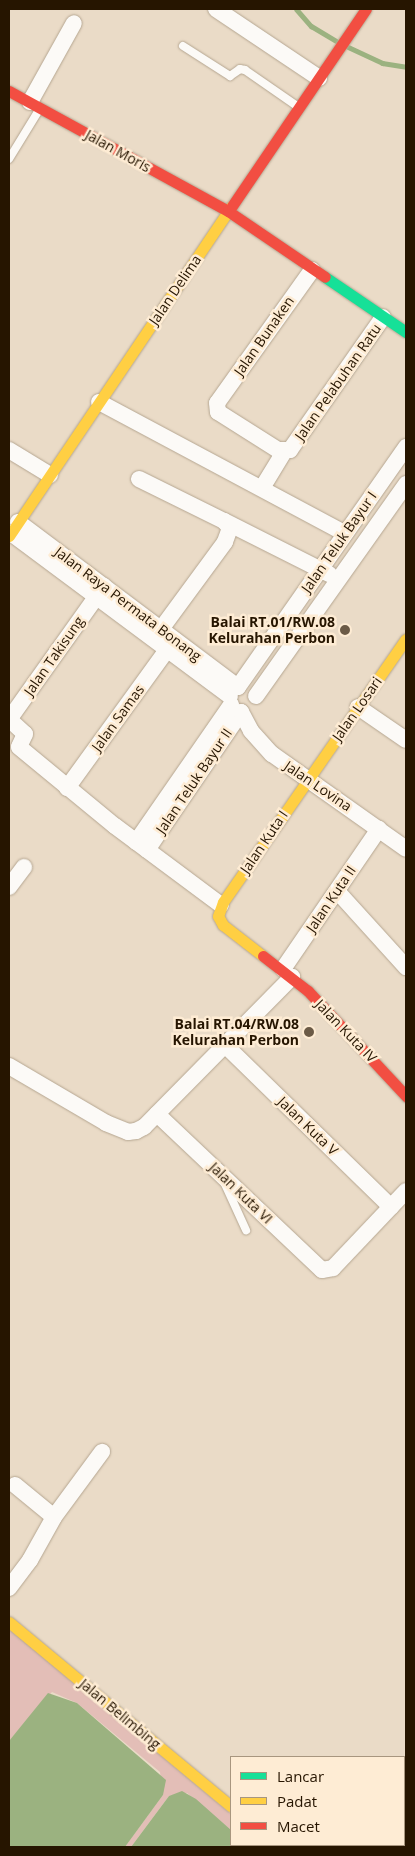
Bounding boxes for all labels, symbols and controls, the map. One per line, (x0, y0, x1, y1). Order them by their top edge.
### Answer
street label: Jalan Moris (82, 126, 154, 176)
street label: Jalan Delima (145, 252, 205, 328)
street label: Jalan Bunaken (230, 293, 298, 379)
street label: Jalan Pelabuhan Ratu (291, 320, 385, 444)
street label: Jalan Teluk Bayur I (298, 488, 380, 596)
street label: Jalan Raya Permata Bonang (51, 543, 205, 665)
street label: Jalan Takisung (20, 613, 88, 699)
place label: Balai RT.01/RW.08 Kelurahan Perbon (209, 614, 335, 646)
marker: Balai RT.01/RW.08 Kelurahan Perbon (339, 624, 351, 636)
street label: Jalan Losari (329, 674, 385, 744)
street label: Jalan Samas (88, 682, 148, 754)
street label: Jalan Teluk Bayur II (153, 725, 235, 837)
street label: Jalan Lovina (281, 757, 355, 815)
street label: Jalan Kuta I (237, 807, 291, 877)
street label: Jalan Kuta II (303, 863, 359, 935)
street label: Jalan Kuta IV (312, 996, 380, 1066)
place label: Balai RT.04/RW.08 Kelurahan Perbon (173, 1016, 299, 1048)
marker: Balai RT.04/RW.08 Kelurahan Perbon (303, 1026, 315, 1038)
street label: Jalan Kuta V (274, 1093, 342, 1159)
street label: Jalan Kuta VI (206, 1159, 276, 1227)
street label: Jalan Belimbing (76, 1675, 164, 1753)
legend (230, 1756, 405, 1846)
text: Lancar (277, 1766, 324, 1786)
text: Padat (277, 1791, 317, 1811)
text: Macet (277, 1816, 320, 1836)

